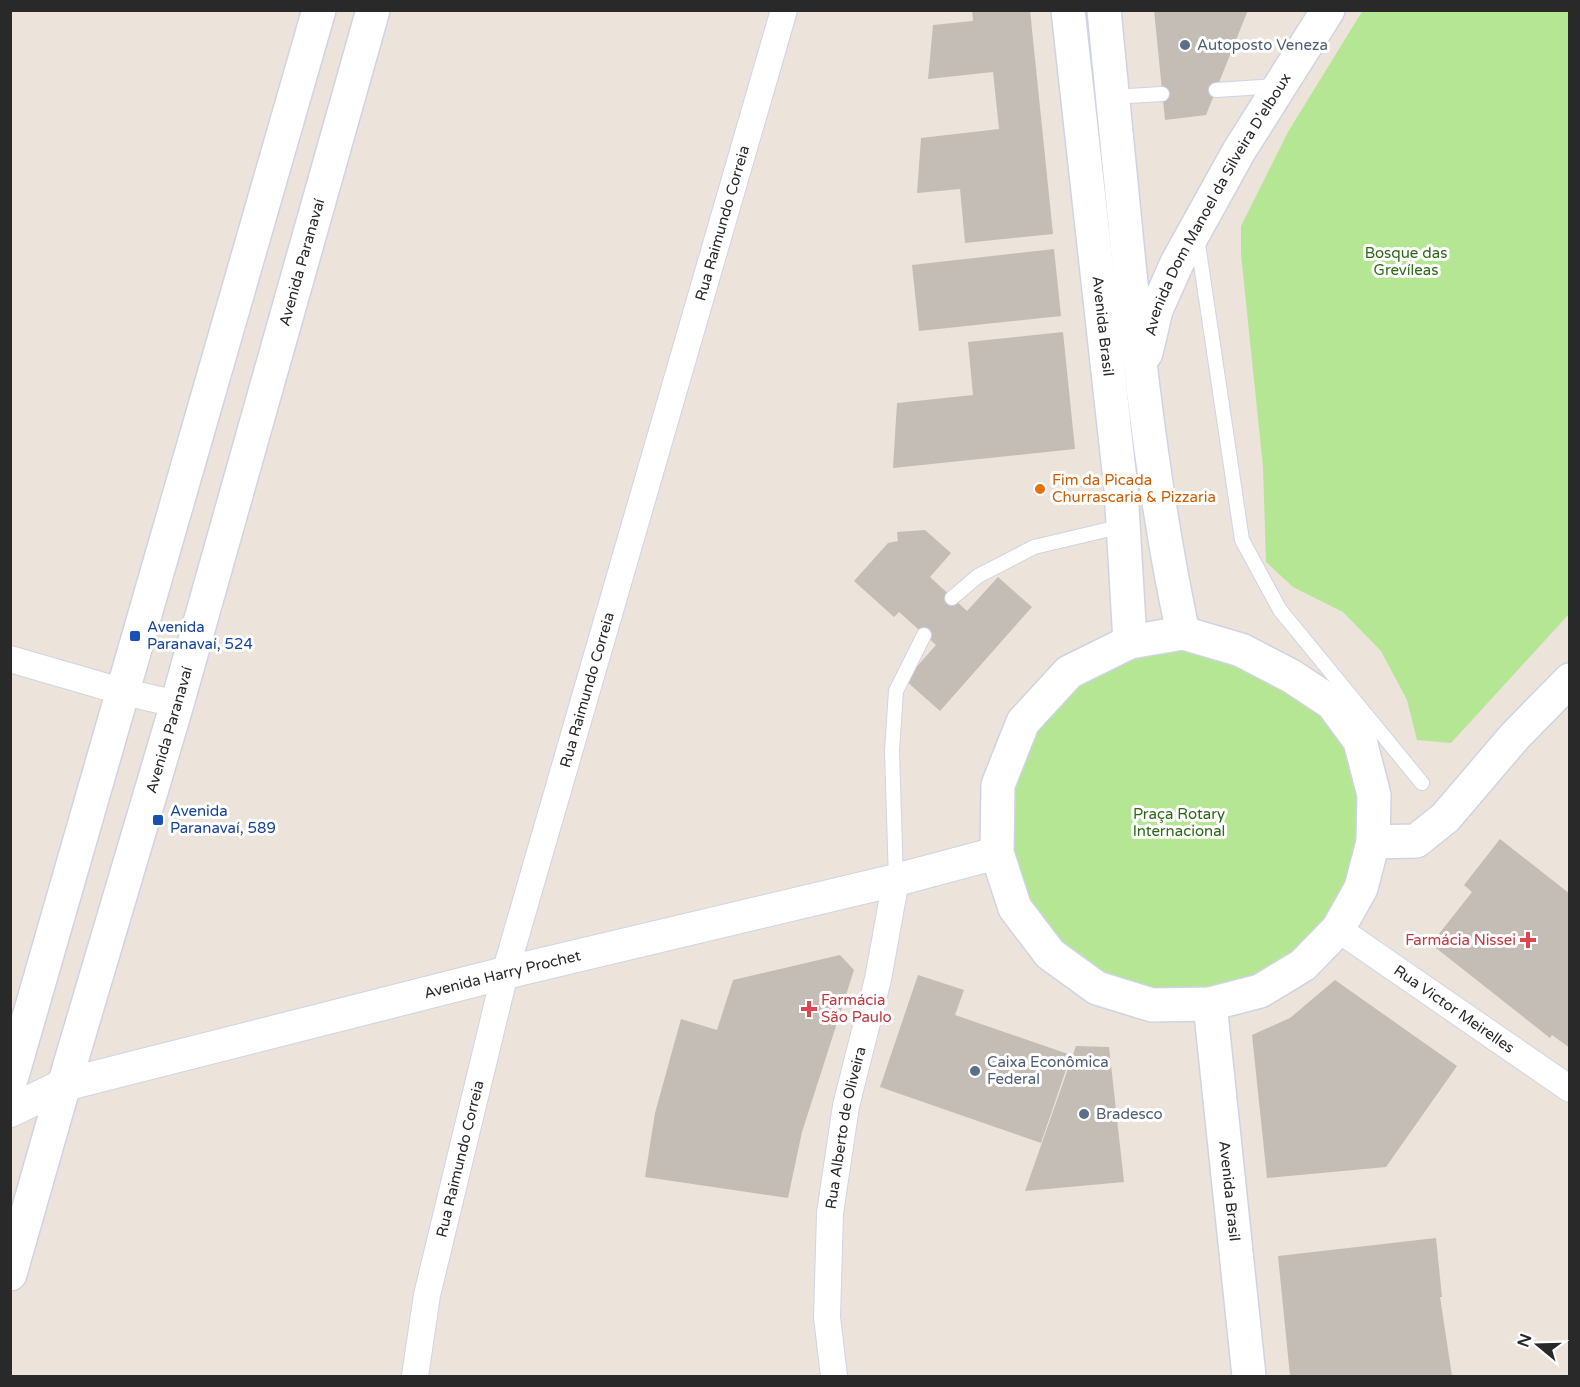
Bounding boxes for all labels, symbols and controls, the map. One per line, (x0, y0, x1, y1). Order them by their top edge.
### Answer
place label: Autoposto Veneza (1197, 36, 1328, 54)
marker: Autoposto Veneza (1178, 38, 1192, 52)
street label: Avenida Dom Manoel da Silveira D'elboux (1141, 70, 1295, 338)
street label: Rua Raimundo Correia (691, 143, 753, 303)
street label: Avenida Paranavaí (275, 196, 328, 328)
park label: Bosque das Grevíleas (1365, 244, 1447, 279)
street label: Avenida Brasil (1088, 275, 1117, 377)
place label: Fim da Picada Churrascaria & Pizzaria (1052, 471, 1216, 506)
marker: Fim da Picada Churrascaria & Pizzaria (1033, 482, 1047, 496)
street label: Rua Raimundo Correia (556, 610, 618, 770)
place label: Avenida Paranavaí, 524 (147, 618, 253, 653)
marker: Avenida Paranavaí, 524 (128, 629, 142, 643)
street label: Avenida Paranavaí (142, 664, 196, 795)
place label: Avenida Paranavaí, 589 (170, 802, 276, 837)
park label: Praça Rotary Internacional (1133, 805, 1225, 840)
marker: Avenida Paranavaí, 589 (151, 813, 165, 827)
place label: Farmácia Nissei (1405, 931, 1516, 949)
marker: Farmácia Nissei (1521, 933, 1535, 947)
street label: Avenida Harry Prochet (422, 946, 583, 1002)
street label: Rua Victor Meirelles (1390, 961, 1518, 1057)
place label: Farmácia São Paulo (821, 991, 892, 1026)
marker: Farmácia São Paulo (802, 1002, 816, 1016)
street label: Rua Alberto de Oliveira (822, 1045, 870, 1210)
place label: Caixa Econômica Federal (987, 1053, 1109, 1088)
marker: Caixa Econômica Federal (968, 1064, 982, 1078)
street label: Rua Raimundo Correia (432, 1079, 488, 1239)
place label: Bradesco (1096, 1105, 1163, 1123)
marker: Bradesco (1077, 1107, 1091, 1121)
street label: Avenida Brasil (1215, 1140, 1244, 1242)
north arrow (1508, 1315, 1568, 1375)
text: N (1513, 1331, 1536, 1350)

